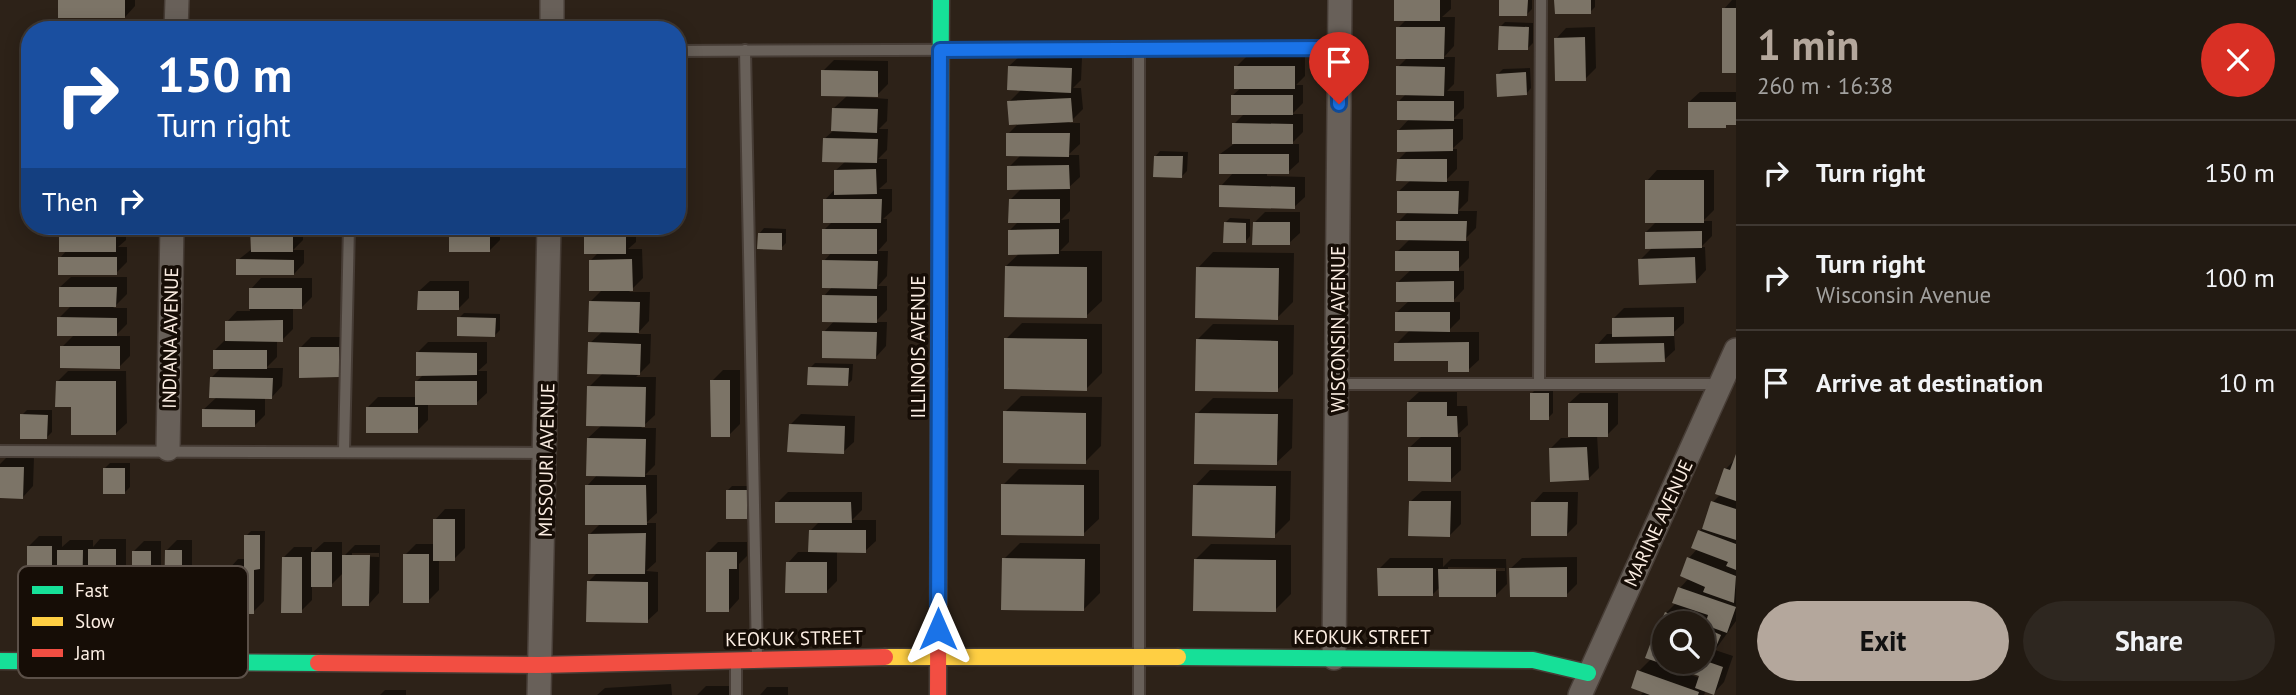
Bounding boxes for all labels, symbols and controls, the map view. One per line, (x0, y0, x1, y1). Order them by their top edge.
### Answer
text: 1 min (1757, 17, 1859, 72)
button: close (2201, 23, 2275, 97)
pin (1309, 32, 1369, 104)
text: 150 m (157, 42, 292, 106)
icon: arrive (1320, 43, 1358, 81)
icon: right (42, 49, 133, 140)
text: 260 m · 16:38 (1757, 71, 1893, 100)
text: Turn right (157, 104, 291, 146)
icon: right (1757, 154, 1795, 192)
text: Turn right (1816, 156, 1925, 189)
text: 150 m (2204, 156, 2275, 189)
icon: right (112, 182, 150, 220)
text: Then (42, 185, 98, 218)
street label: WISCONSIN AVENUE (1326, 246, 1350, 412)
text: Turn right (1816, 247, 1925, 280)
icon: right (1757, 259, 1795, 297)
text: 100 m (2204, 261, 2275, 294)
street label: INDIANA AVENUE (157, 267, 183, 409)
street label: ILLINOIS AVENUE (906, 275, 930, 419)
text: Wisconsin Avenue (1816, 280, 1991, 309)
icon: arrive (1757, 364, 1795, 402)
text: Arrive at destination (1816, 366, 2043, 399)
text: 10 m (2219, 366, 2275, 399)
street label: MISSOURI AVENUE (533, 383, 559, 537)
street label: MARINE AVENUE (1618, 456, 1698, 590)
legend (18, 566, 248, 678)
text: Fast (75, 578, 109, 602)
position arrow (901, 592, 975, 666)
button: Exit (1757, 601, 2009, 681)
button: Share (2023, 601, 2275, 681)
text: Slow (75, 609, 115, 633)
map controls (1652, 611, 1715, 674)
button: search (1652, 611, 1715, 674)
street label: KEOKUK STREET (725, 625, 863, 651)
street label: KEOKUK STREET (1293, 625, 1431, 649)
text: Jam (74, 641, 105, 665)

